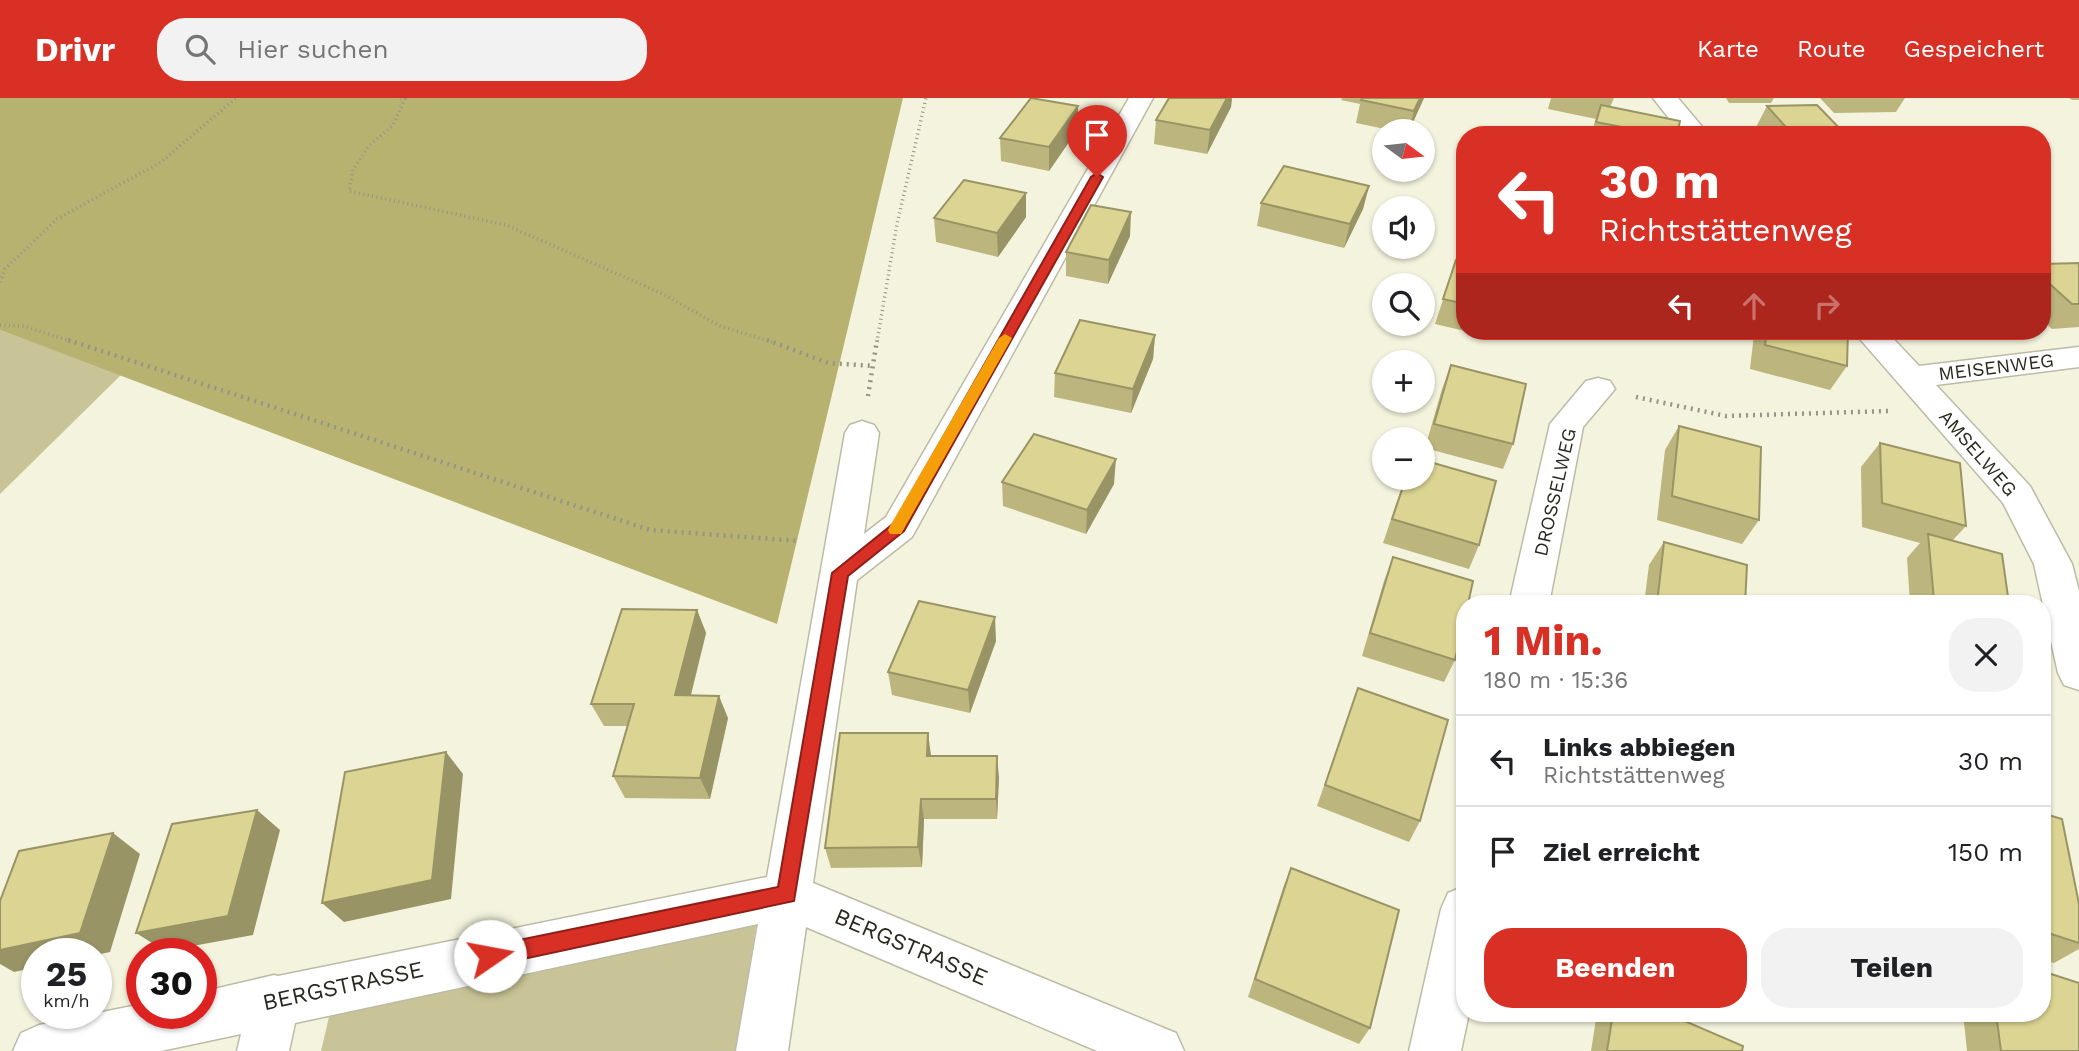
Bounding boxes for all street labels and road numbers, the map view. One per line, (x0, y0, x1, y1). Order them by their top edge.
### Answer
street label: MEISENWEG (1937, 349, 2055, 385)
street label: AMSELWEG (1934, 405, 2022, 501)
street label: DROSSELWEG (1529, 426, 1581, 558)
street label: BERGSTRASSE (830, 903, 992, 991)
street label: BERGSTRASSE (260, 956, 426, 1016)

